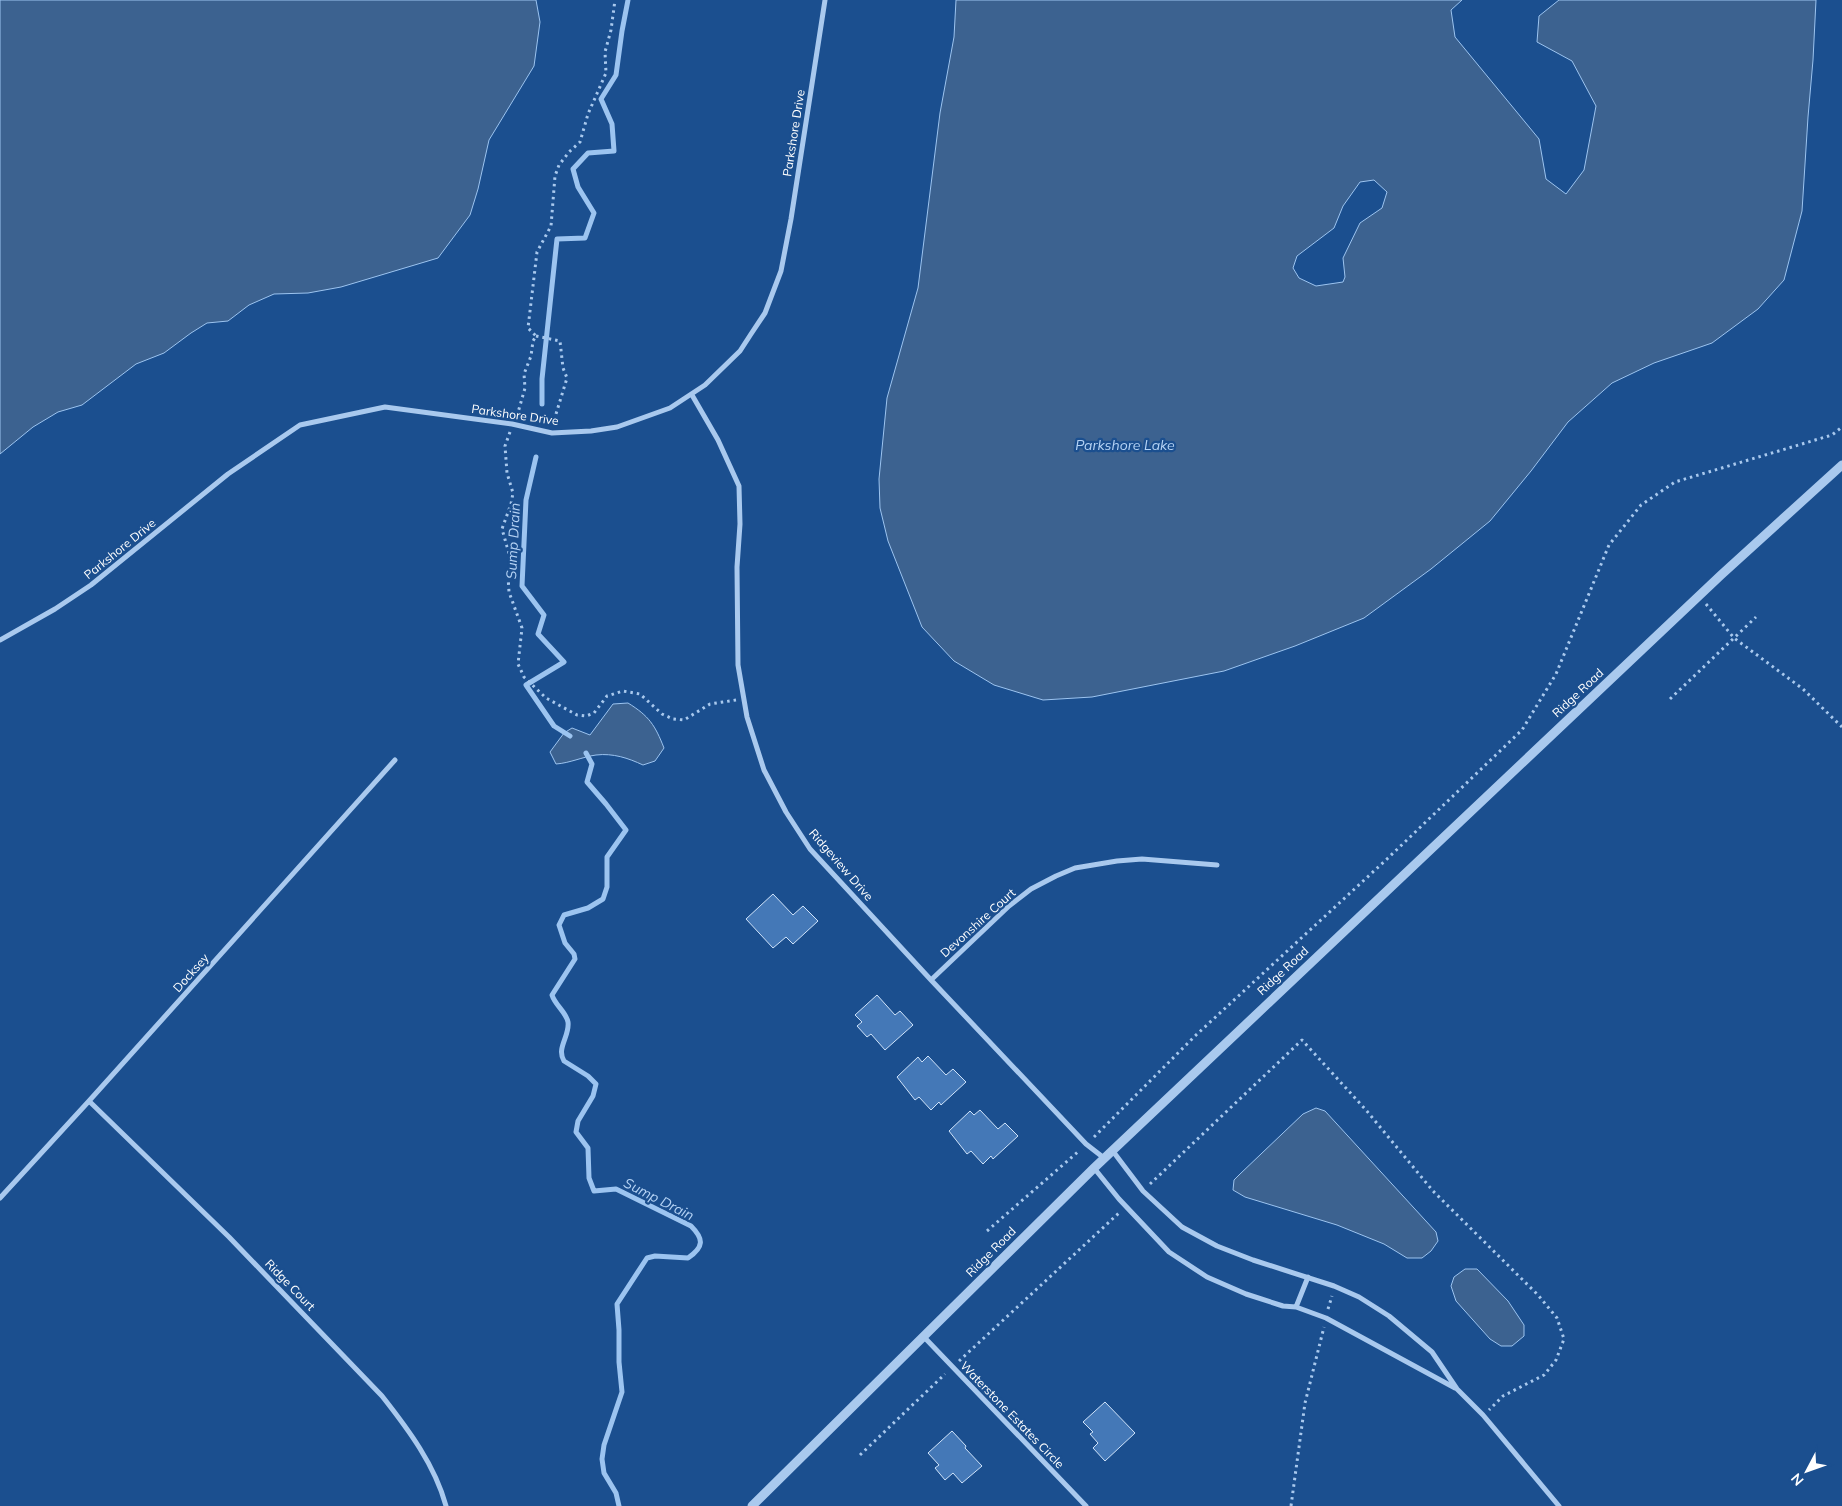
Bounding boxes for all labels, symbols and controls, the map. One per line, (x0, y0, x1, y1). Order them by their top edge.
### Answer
street label: Parkshore Drive (779, 88, 808, 178)
street label: Parkshore Drive (470, 401, 560, 428)
water label: Parkshore Lake (1075, 436, 1175, 454)
water label: Sump Drain (502, 502, 524, 580)
street label: Parkshore Drive (81, 515, 159, 582)
street label: Ridge Road (1549, 665, 1606, 720)
street label: Ridgeview Drive (806, 826, 877, 904)
street label: Devonshire Court (937, 885, 1018, 960)
street label: Ridge Road (1254, 943, 1311, 998)
street label: Docksey (169, 950, 212, 995)
water label: Sump Drain (621, 1174, 697, 1224)
street label: Ridge Road (962, 1223, 1019, 1280)
street label: Ridge Court (262, 1256, 319, 1313)
street label: Waterstone Estates Circle (957, 1358, 1067, 1471)
north arrow (1782, 1446, 1832, 1496)
text: N (1787, 1470, 1807, 1489)

